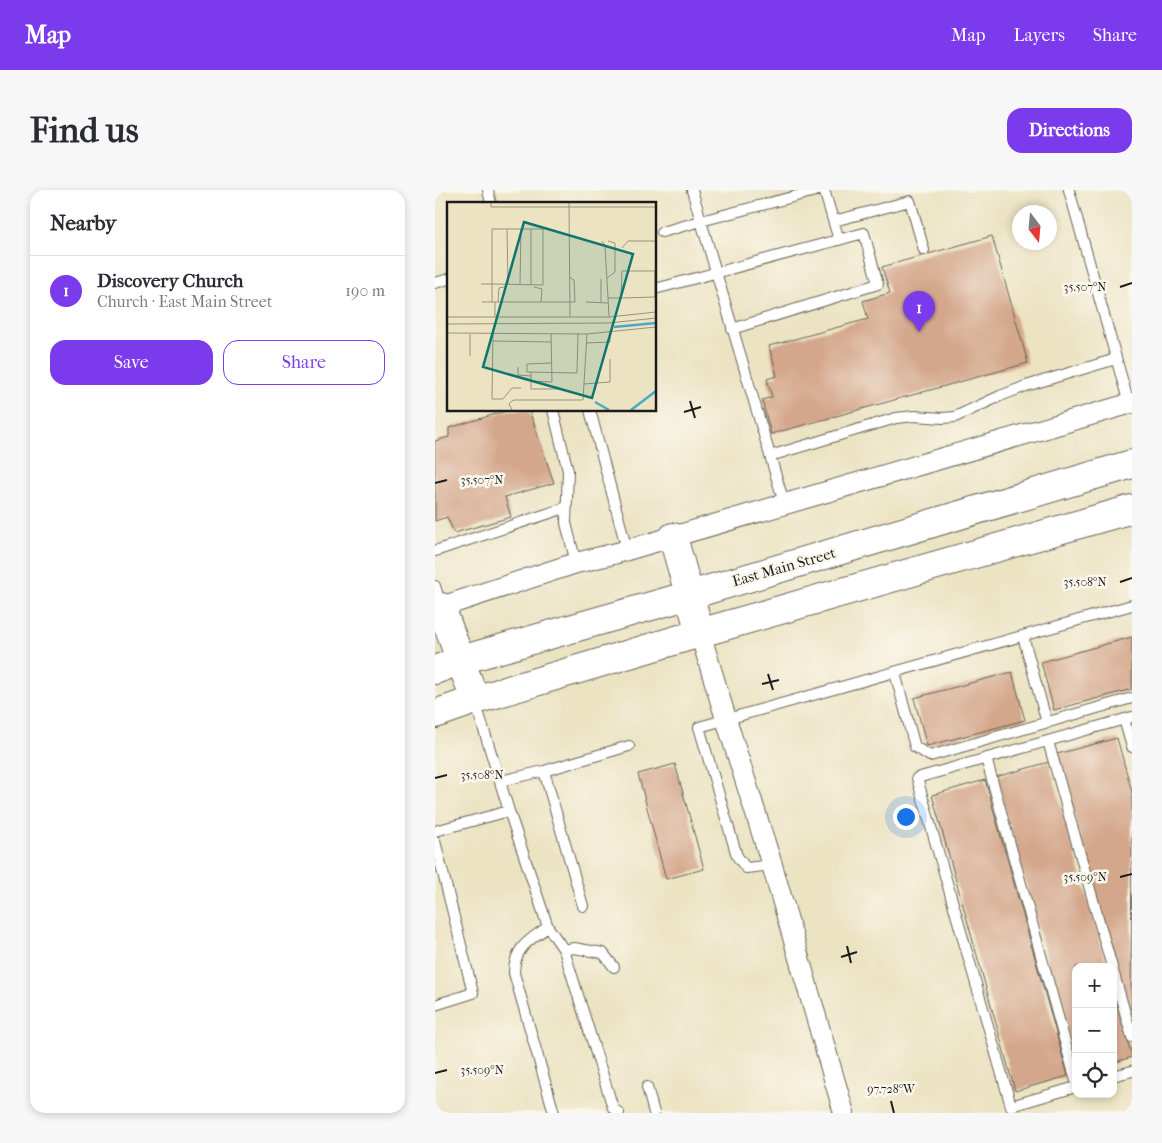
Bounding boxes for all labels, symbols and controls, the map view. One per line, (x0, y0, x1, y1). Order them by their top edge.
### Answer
text: Map (25, 21, 71, 49)
text: Map (951, 25, 985, 46)
text: Layers (1013, 25, 1065, 46)
text: Share (1093, 25, 1137, 46)
button: Directions (1007, 108, 1132, 153)
text: Find us (30, 110, 139, 151)
inset map (447, 202, 656, 411)
north arrow (1012, 205, 1057, 250)
text: Nearby (50, 211, 116, 235)
text: Discovery Church (97, 270, 244, 292)
text: 35.507°N (1064, 280, 1106, 294)
text: 1 (63, 281, 69, 300)
text: 190 m (345, 281, 385, 300)
pin: 1 (903, 291, 935, 332)
text: Church · East Main Street (97, 292, 272, 311)
button: Save (50, 340, 213, 385)
button: Share (223, 340, 385, 385)
text: 35.507°N (461, 473, 503, 487)
street label: East Main Street (730, 543, 838, 590)
text: 35.508°N (1063, 575, 1107, 589)
text: 35.508°N (460, 768, 504, 782)
your location (893, 804, 919, 830)
text: 35.509°N (1063, 870, 1107, 884)
map controls (1072, 963, 1117, 1098)
button: + (1072, 963, 1117, 1008)
button: − (1072, 1008, 1117, 1053)
button: locate (1072, 1053, 1117, 1098)
text: 35.509°N (460, 1063, 504, 1077)
text: 97.728°W (867, 1082, 916, 1096)

